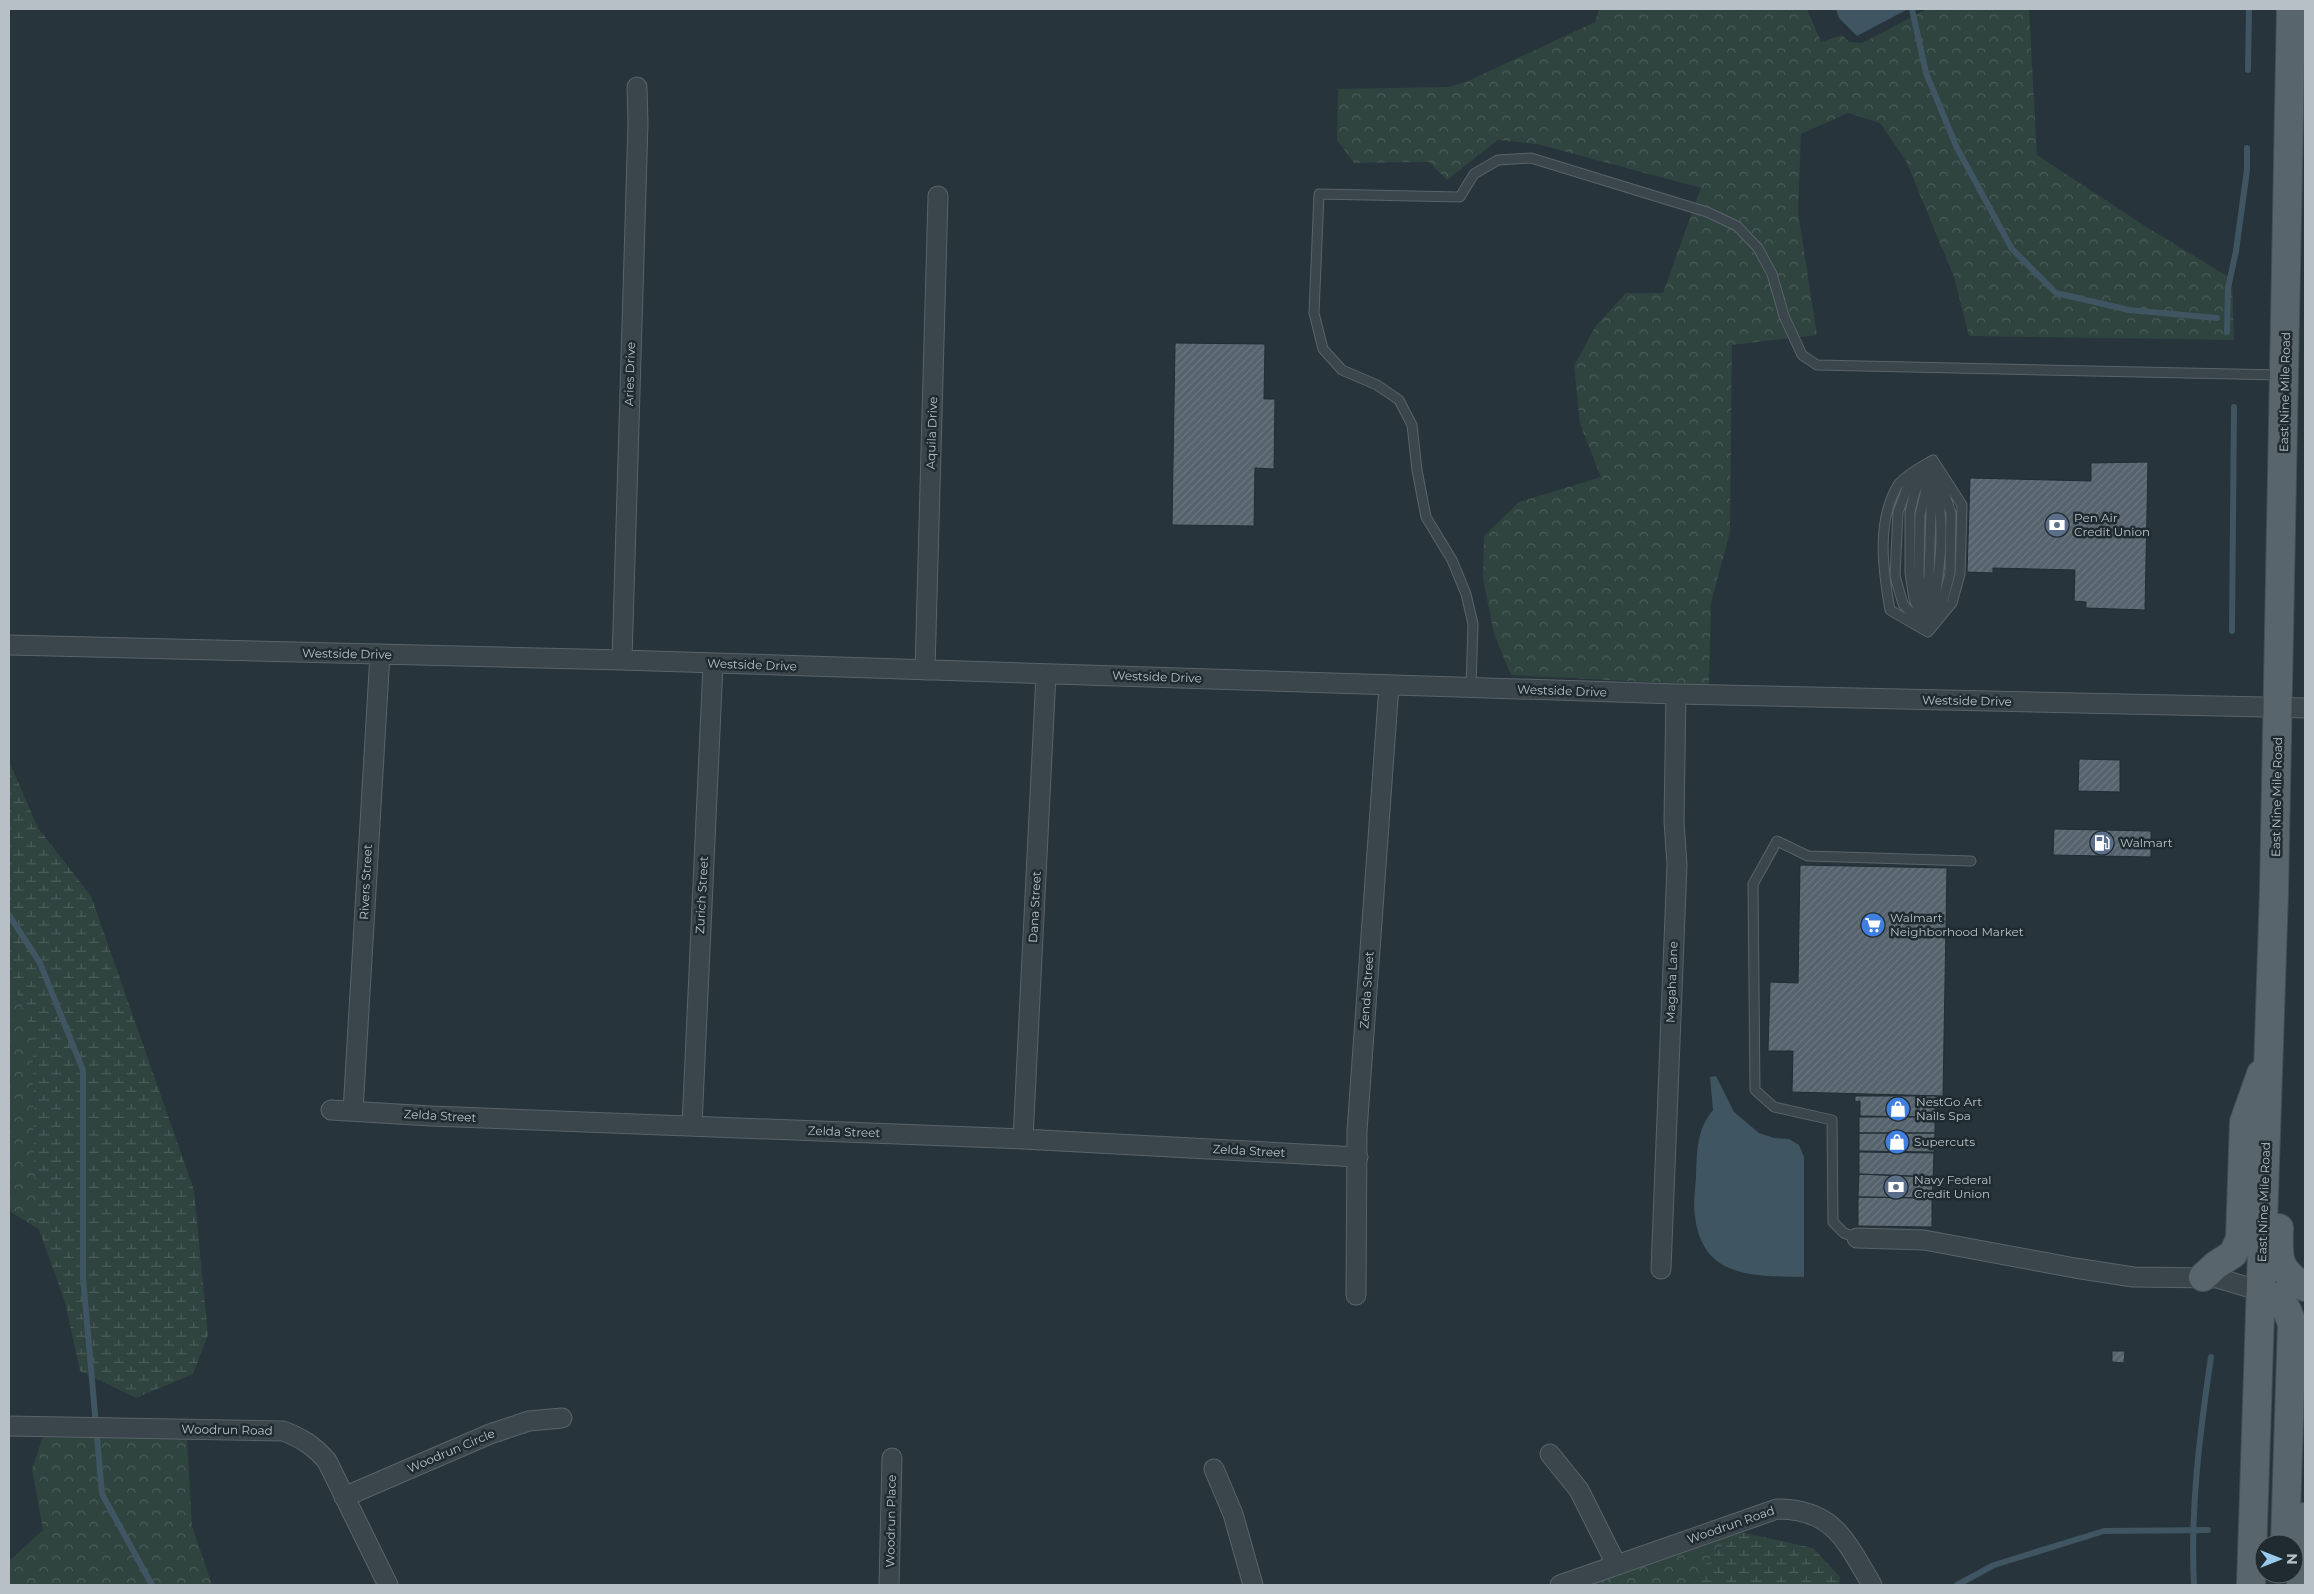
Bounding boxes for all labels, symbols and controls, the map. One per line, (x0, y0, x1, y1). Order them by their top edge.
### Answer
street label: East Nine Mile Road (2276, 332, 2293, 452)
street label: Aries Drive (621, 342, 638, 406)
street label: Aquila Drive (923, 396, 940, 470)
place label: Pen Air Credit Union (2074, 510, 2150, 539)
bank icon: Pen Air Credit Union (2044, 512, 2070, 538)
street label: Westside Drive (302, 645, 392, 662)
street label: Westside Drive (707, 655, 797, 674)
street label: Westside Drive (1112, 667, 1202, 686)
street label: Westside Drive (1517, 681, 1607, 700)
street label: Westside Drive (1922, 692, 2012, 709)
street label: East Nine Mile Road (2268, 737, 2285, 857)
fuel station icon: Walmart (2089, 830, 2115, 856)
place label: Walmart (2120, 835, 2173, 850)
street label: Rivers Street (356, 844, 375, 920)
street label: Zurich Street (692, 856, 711, 934)
street label: Dana Street (1025, 871, 1044, 943)
place label: Walmart Neighborhood Market (1890, 910, 2024, 939)
supermarket icon: Walmart Neighborhood Market (1860, 912, 1886, 938)
street label: Magaha Lane (1663, 941, 1680, 1023)
street label: Zenda Street (1356, 951, 1377, 1029)
place label: NestGo Art Nails Spa (1916, 1094, 1982, 1123)
shop icon: NestGo Art Nails Spa (1885, 1096, 1911, 1122)
street label: Zelda Street (403, 1106, 477, 1125)
street label: Zelda Street (807, 1123, 881, 1140)
shop icon: Supercuts (1884, 1129, 1910, 1155)
place label: Supercuts (1914, 1134, 1975, 1149)
street label: Zelda Street (1212, 1141, 1286, 1160)
street label: East Nine Mile Road (2254, 1142, 2273, 1262)
place label: Navy Federal Credit Union (1914, 1172, 1991, 1201)
bank icon: Navy Federal Credit Union (1883, 1174, 1909, 1200)
street label: Woodrun Road (181, 1421, 273, 1438)
street label: Woodrun Circle (405, 1425, 497, 1476)
street label: Woodrun Place (882, 1474, 899, 1568)
street label: Woodrun Road (1685, 1503, 1776, 1546)
north arrow (2254, 1534, 2304, 1584)
text: N (2283, 1553, 2301, 1565)

